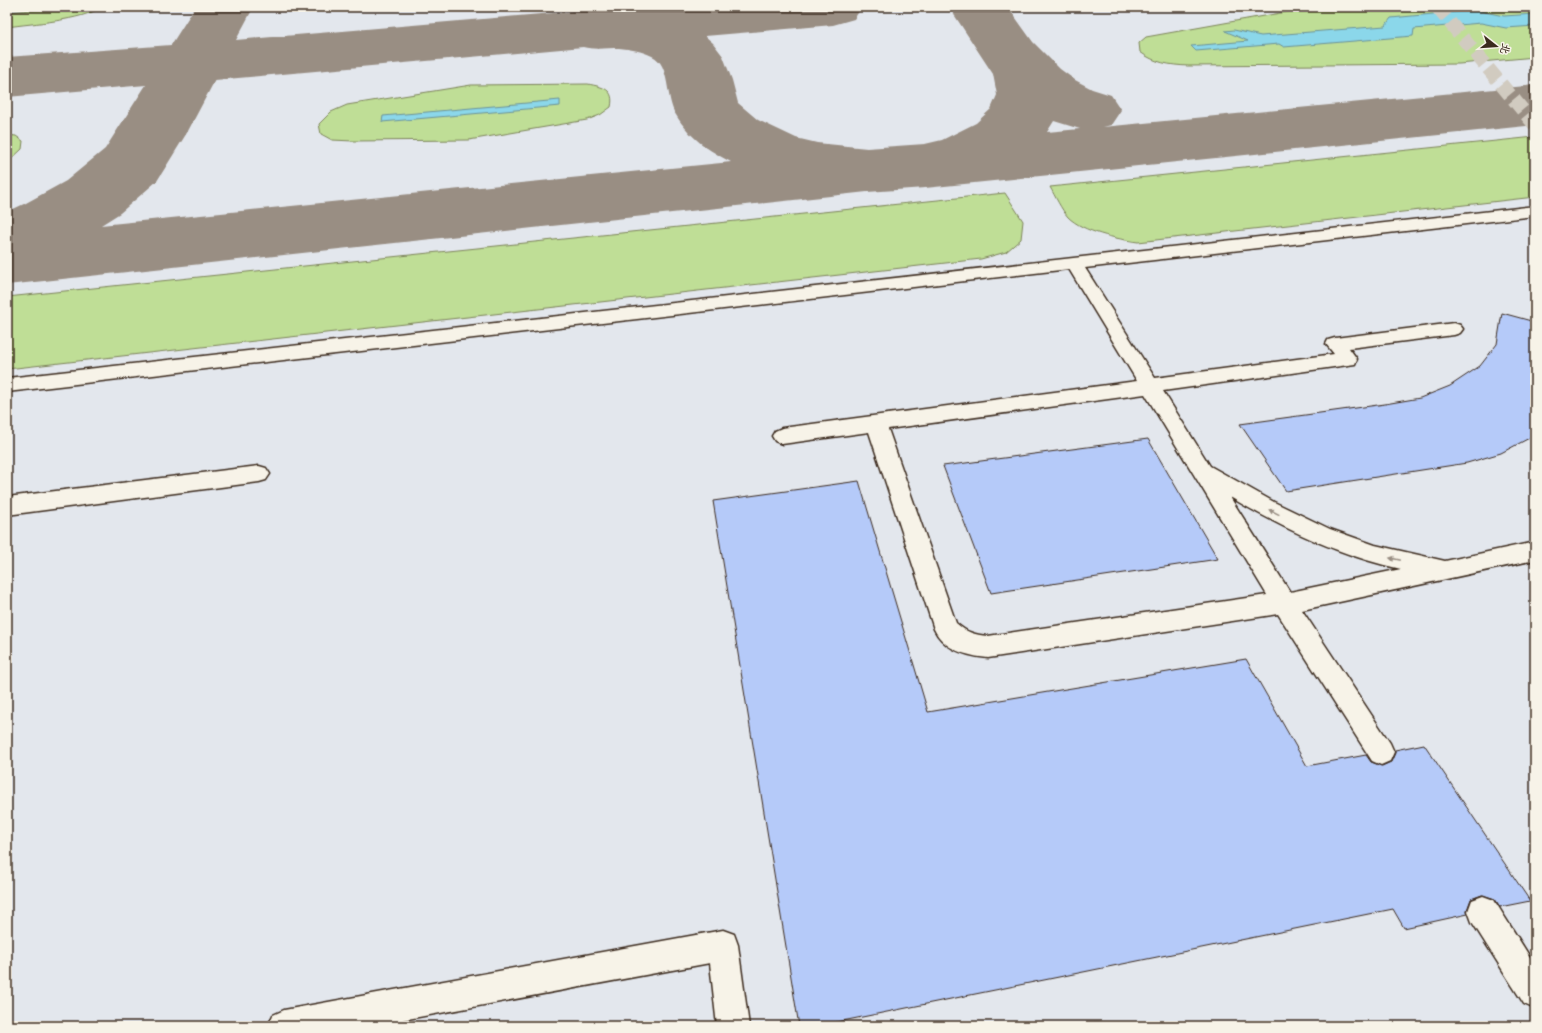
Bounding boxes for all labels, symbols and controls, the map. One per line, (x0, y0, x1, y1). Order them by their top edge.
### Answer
north arrow (1476, 26, 1516, 66)
text: 北 (1495, 41, 1514, 56)
one-way arrow (1268, 509, 1280, 515)
one-way arrow (1389, 555, 1401, 561)

